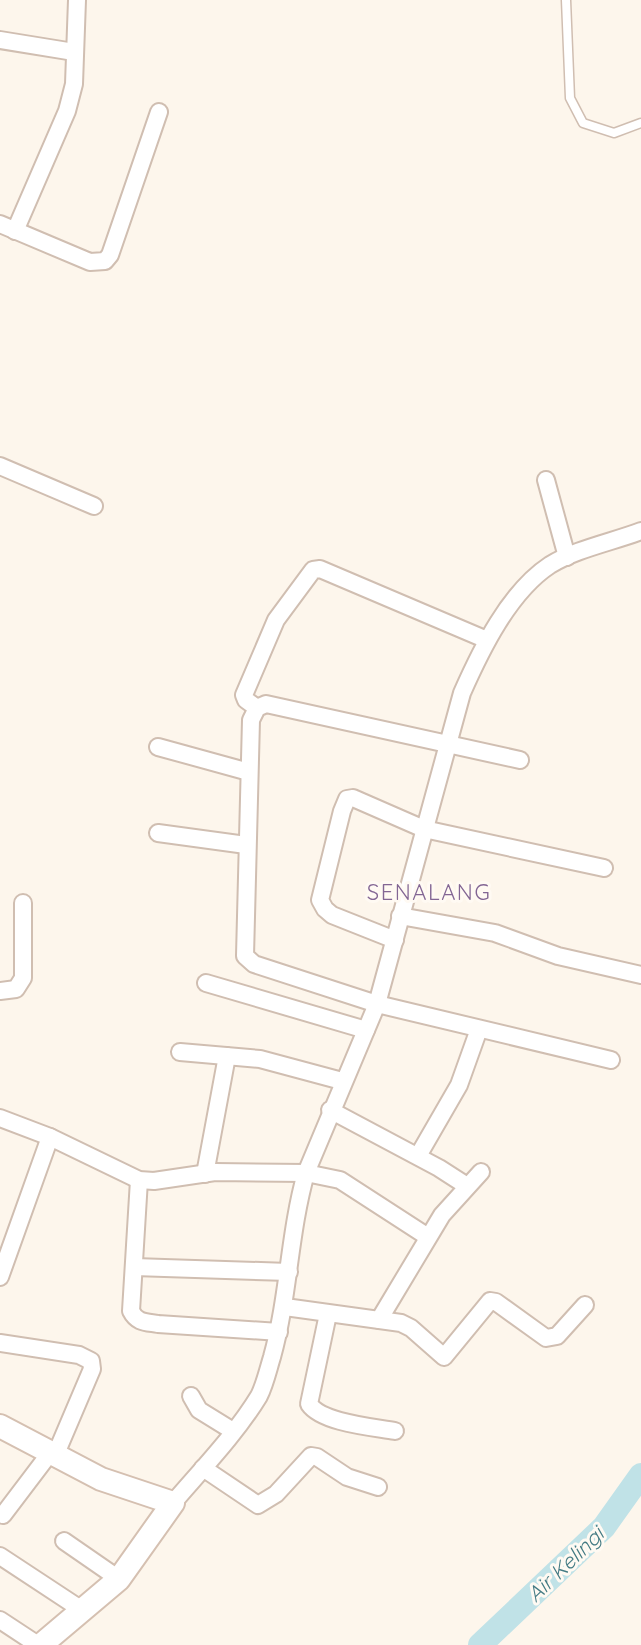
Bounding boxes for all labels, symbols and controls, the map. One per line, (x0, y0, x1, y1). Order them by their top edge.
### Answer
district label: SENALANG (367, 878, 491, 906)
water label: Air Kelingi (521, 1519, 611, 1607)

